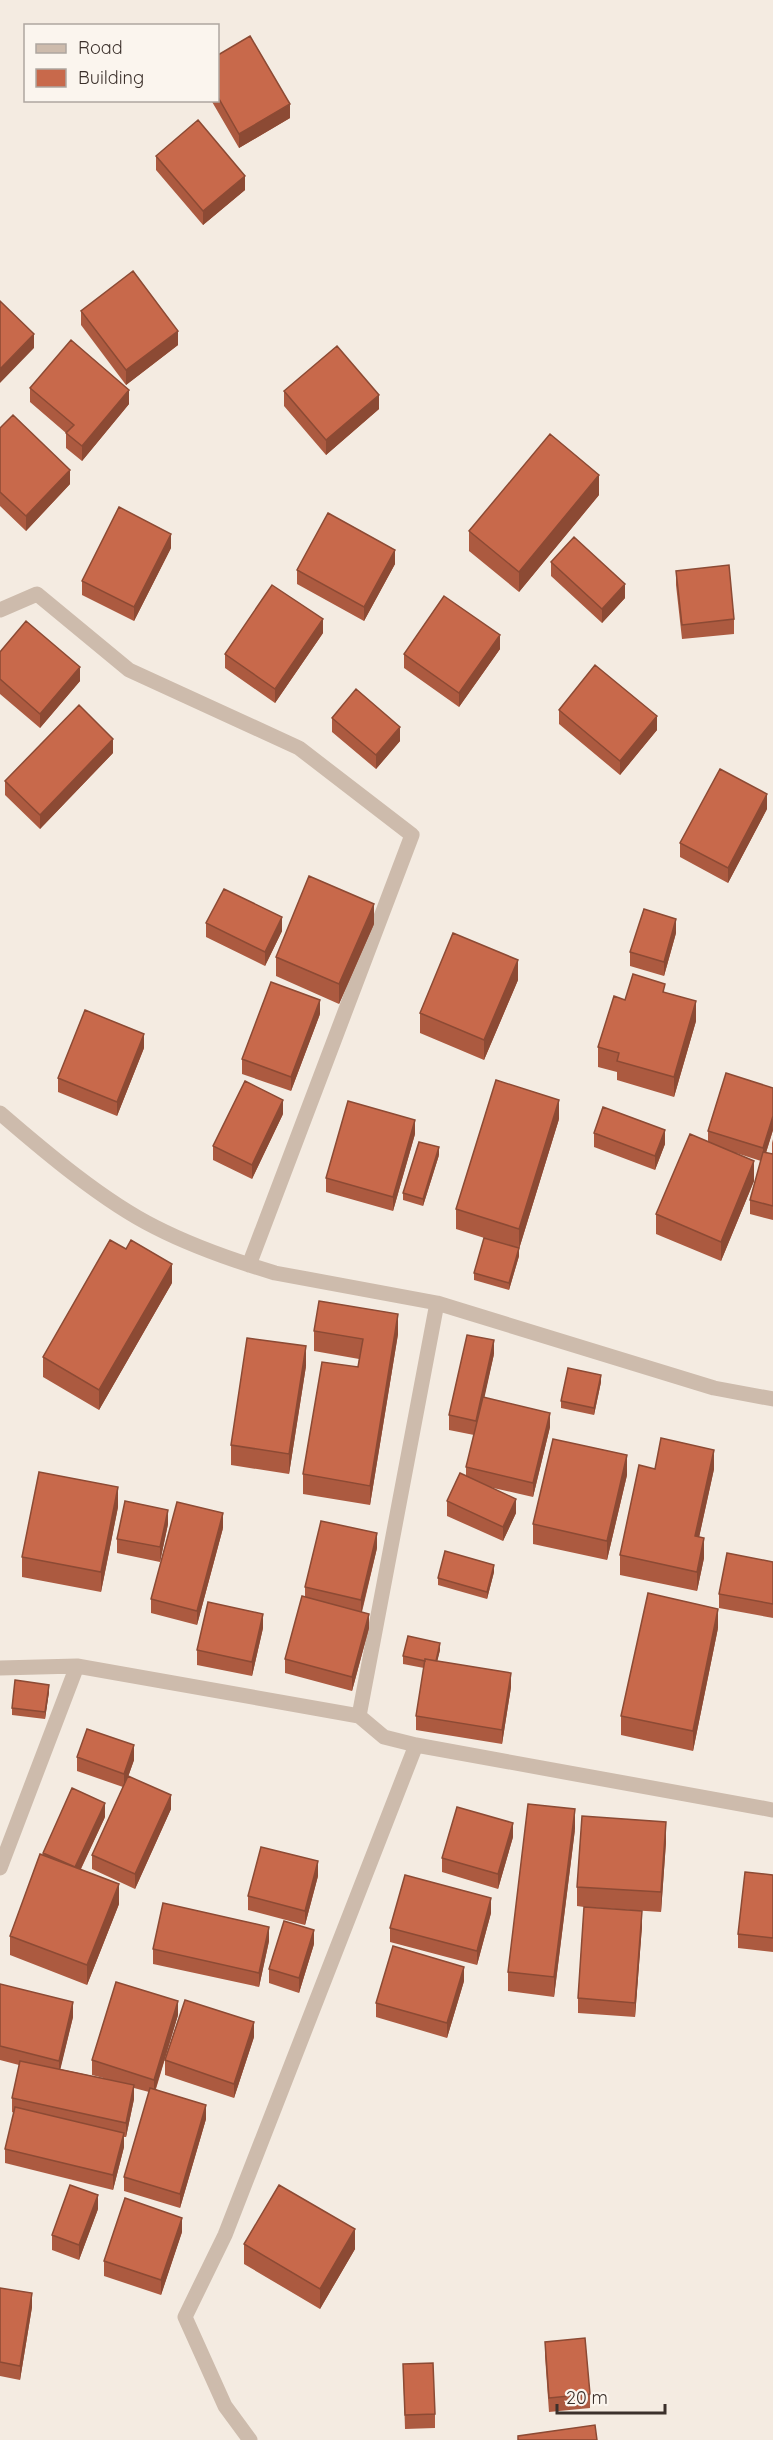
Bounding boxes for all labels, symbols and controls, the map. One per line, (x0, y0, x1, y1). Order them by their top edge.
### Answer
legend (24, 24, 219, 102)
text: Road (78, 36, 123, 59)
text: Building (78, 66, 144, 89)
scale bar (557, 2377, 665, 2415)
text: 20 m (566, 2386, 608, 2409)

